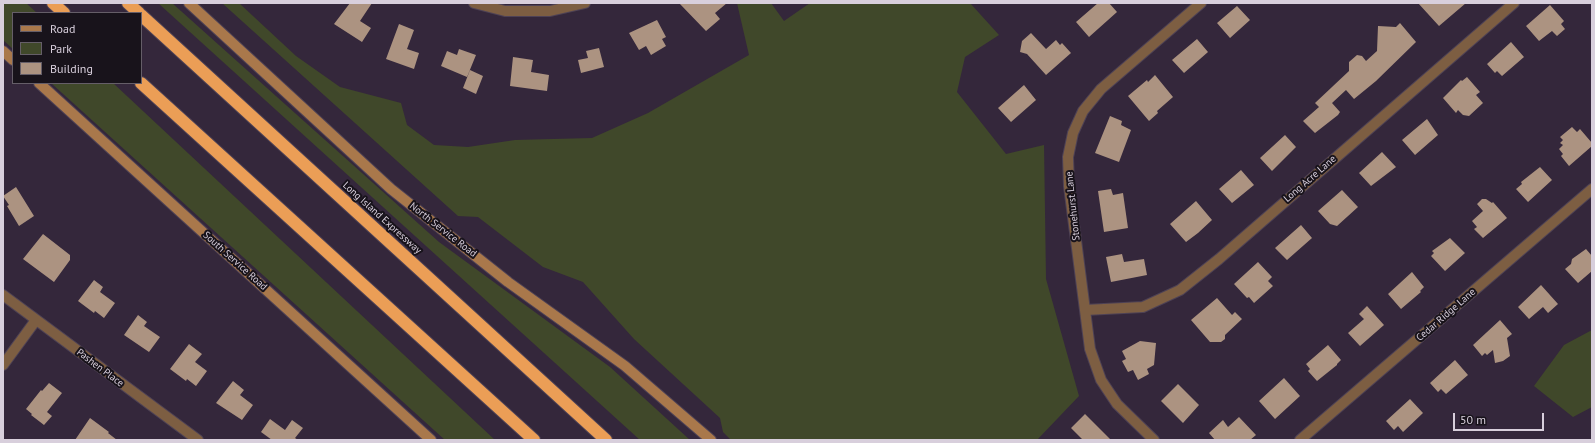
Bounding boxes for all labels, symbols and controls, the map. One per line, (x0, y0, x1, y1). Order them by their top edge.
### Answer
legend (12, 12, 142, 84)
text: Road (50, 21, 75, 36)
text: Park (50, 41, 72, 56)
text: Building (50, 61, 93, 76)
street label: Long Acre Lane (1281, 153, 1339, 205)
street label: Stonehurst Lane (1063, 171, 1083, 241)
street label: Long Island Expressway (340, 179, 424, 257)
street label: North Service Road (407, 200, 479, 260)
street label: South Service Road (200, 229, 270, 293)
street label: Cedar Ridge Lane (1414, 286, 1478, 344)
street label: Pashen Place (74, 346, 126, 390)
scale bar (1455, 405, 1546, 431)
text: 50 m (1460, 412, 1486, 427)

